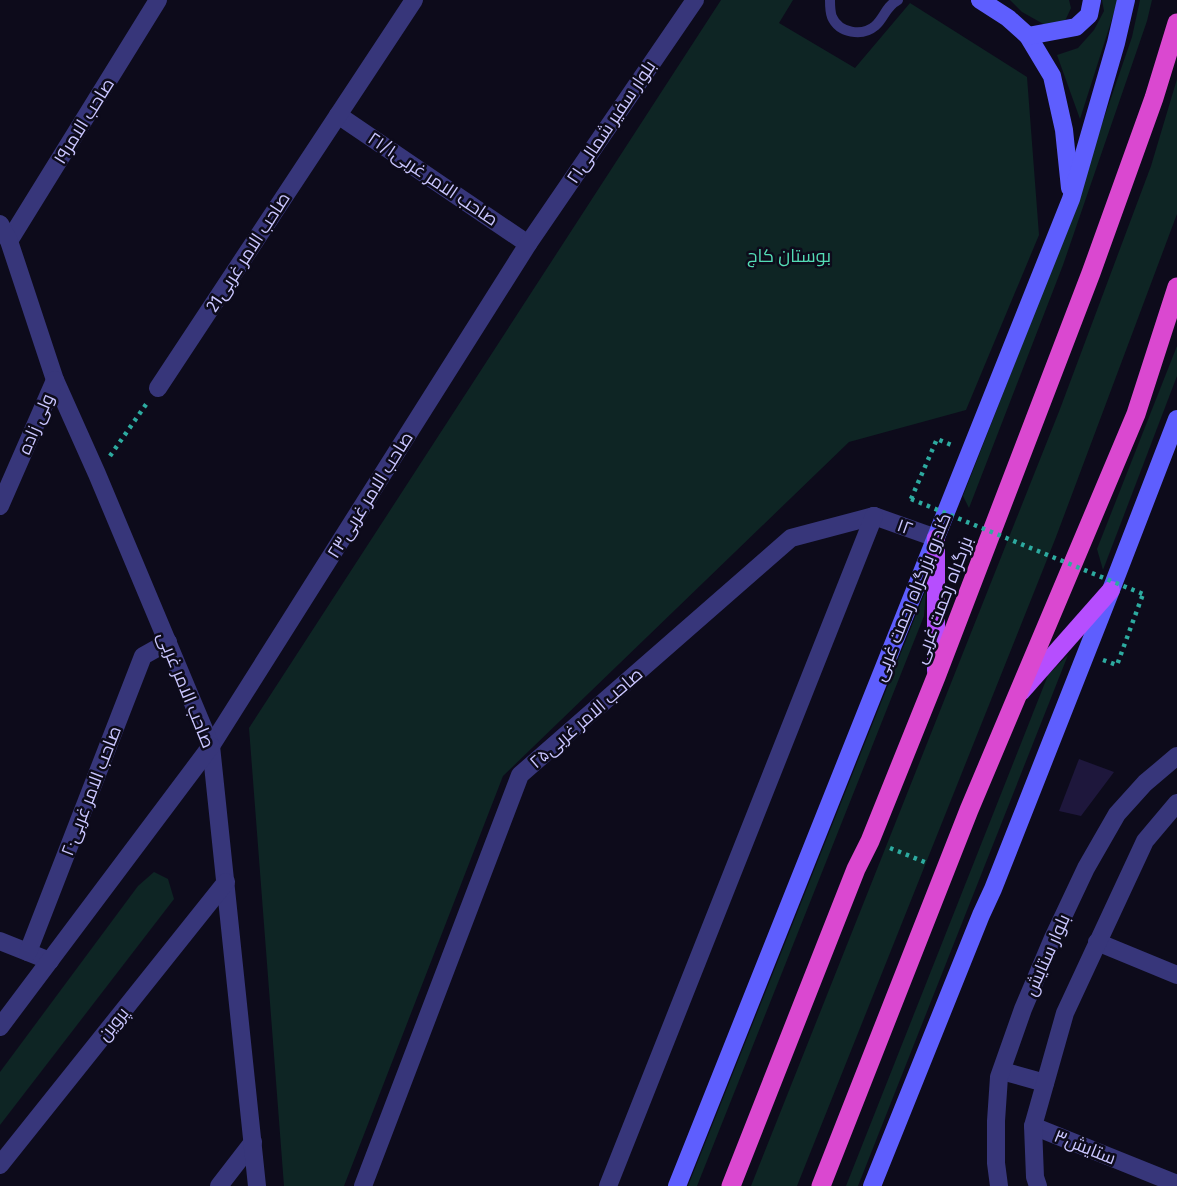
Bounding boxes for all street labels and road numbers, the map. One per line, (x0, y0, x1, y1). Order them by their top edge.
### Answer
street label: بلوار سفیر شمالی۲۱ (562, 56, 660, 188)
street label: صاحب الامر۱۹ (49, 74, 119, 168)
street label: صاحب الامر غربی۲۱/۱ (364, 127, 502, 231)
street label: 21صاحب الامر غربی (201, 188, 295, 316)
street label: ولی زاده (13, 390, 59, 458)
street label: صاحب الامر غربی۲۳ (322, 428, 418, 562)
street label: کندرو بزرگراه رحمت غربی (868, 510, 956, 684)
street label: ۱۲ (894, 514, 916, 540)
street label: بزرگراه رحمت غربی (909, 533, 977, 667)
street label: صاحب الامر غربی (153, 629, 219, 751)
street label: صاحب الامر غربی۲۵ (525, 663, 647, 773)
street label: صاحب الامر غربی۲۰ (56, 723, 126, 859)
street label: بلوار ستایش (1019, 911, 1075, 999)
street label: پروین (93, 1002, 134, 1046)
street label: ستایش۳ (1051, 1125, 1119, 1169)

